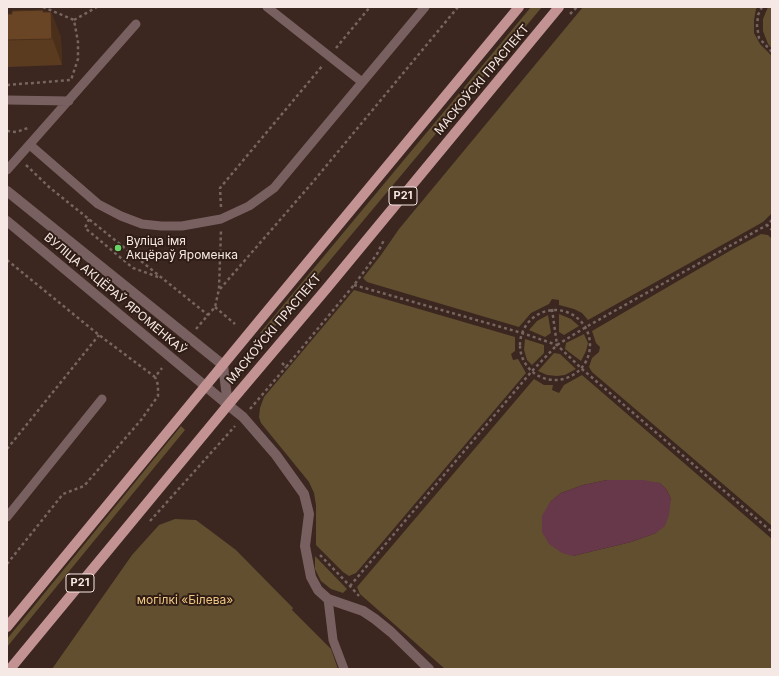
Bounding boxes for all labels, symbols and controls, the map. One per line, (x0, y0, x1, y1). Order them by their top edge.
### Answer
street label: МАСКОЎСКІ ПРАСПЕКТ (432, 22, 532, 138)
road number: Р21 (389, 187, 417, 205)
street label: ВУЛІЦА АКЦЁРАЎ ЯРОМЕНКАЎ (41, 230, 189, 358)
place label: Вуліца імя Акцёраў Яроменка (126, 234, 238, 262)
marker: Вуліца імя Акцёраў Яроменка (113, 243, 123, 253)
street label: МАСКОЎСКІ ПРАСПЕКТ (224, 271, 324, 387)
road number: Р21 (66, 574, 94, 592)
park label: могілкі «Білева» (137, 593, 233, 607)

